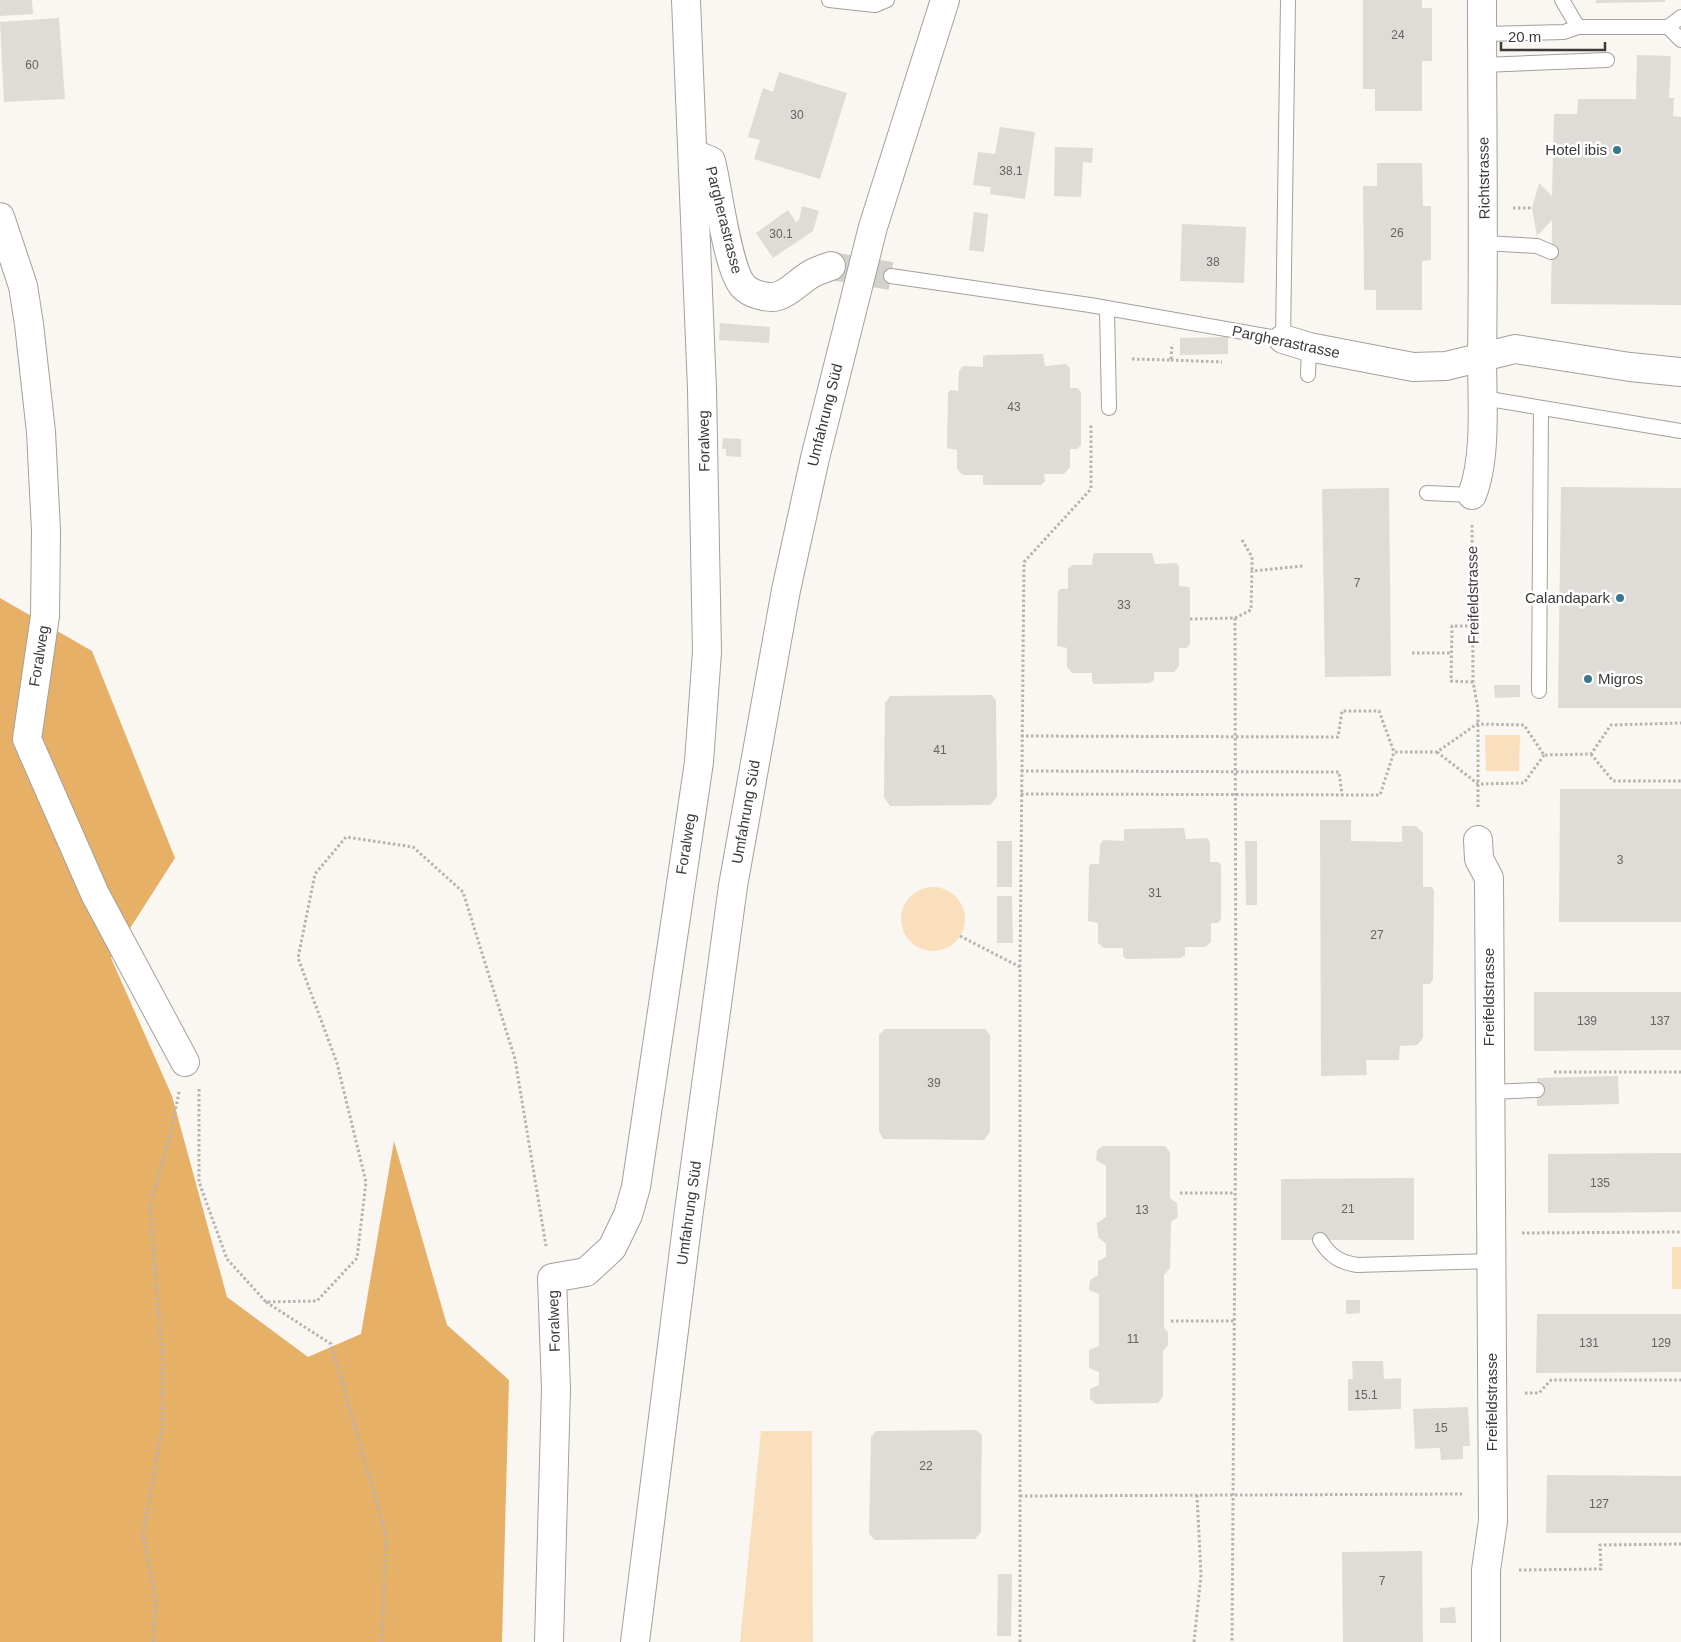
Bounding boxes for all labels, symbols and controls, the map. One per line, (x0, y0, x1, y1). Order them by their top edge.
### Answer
scale bar (1501, 20, 1605, 52)
house number: 24 (1391, 28, 1405, 42)
text: 20 m (1508, 28, 1541, 45)
house number: 60 (25, 58, 39, 72)
house number: 30 (790, 108, 804, 122)
street label: Richtstrasse (1474, 137, 1493, 219)
place label: Hotel ibis (1545, 141, 1607, 158)
marker: Hotel ibis (1611, 144, 1623, 156)
street label: Pargherastrasse (703, 164, 746, 275)
house number: 38.1 (999, 164, 1023, 178)
house number: 26 (1390, 226, 1404, 240)
house number: 30.1 (769, 227, 793, 241)
house number: 38 (1206, 255, 1220, 269)
street label: Pargherastrasse (1231, 322, 1342, 361)
street label: Umfahrung Süd (804, 362, 845, 468)
house number: 43 (1007, 400, 1021, 414)
street label: Foralweg (694, 410, 713, 472)
street label: Freifeldstrasse (1463, 546, 1482, 644)
house number: 7 (1354, 576, 1361, 590)
place label: Calandapark (1525, 589, 1610, 606)
marker: Calandapark (1614, 592, 1626, 604)
house number: 33 (1117, 598, 1131, 612)
street label: Foralweg (25, 624, 52, 688)
place label: Migros (1598, 670, 1643, 687)
marker: Migros (1582, 673, 1594, 685)
house number: 41 (933, 743, 947, 757)
street label: Umfahrung Süd (728, 759, 763, 865)
street label: Foralweg (672, 812, 699, 876)
house number: 3 (1617, 853, 1624, 867)
house number: 31 (1148, 886, 1162, 900)
house number: 27 (1370, 928, 1384, 942)
street label: Freifeldstrasse (1480, 948, 1497, 1046)
house number: 139 (1577, 1014, 1597, 1028)
house number: 137 (1650, 1014, 1670, 1028)
house number: 39 (927, 1076, 941, 1090)
street label: Umfahrung Süd (673, 1160, 704, 1266)
house number: 135 (1590, 1176, 1610, 1190)
house number: 21 (1341, 1202, 1355, 1216)
house number: 13 (1135, 1203, 1149, 1217)
street label: Foralweg (544, 1290, 563, 1352)
house number: 11 (1127, 1332, 1140, 1346)
house number: 131 (1579, 1336, 1599, 1350)
house number: 129 (1651, 1336, 1671, 1350)
street label: Freifeldstrasse (1483, 1353, 1500, 1451)
house number: 15.1 (1354, 1388, 1378, 1402)
house number: 15 (1434, 1421, 1448, 1435)
house number: 22 (919, 1459, 933, 1473)
house number: 127 (1589, 1497, 1609, 1511)
house number: 7 (1379, 1574, 1386, 1588)

